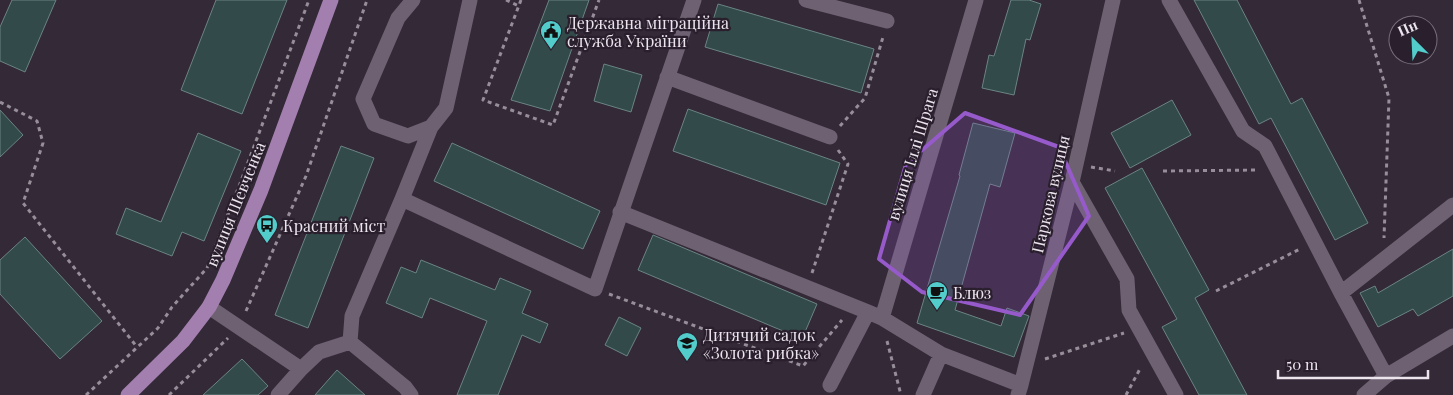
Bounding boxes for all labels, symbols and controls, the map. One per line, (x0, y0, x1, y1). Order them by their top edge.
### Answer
place label: Державна міграційна служба України (567, 12, 729, 51)
north arrow (1388, 15, 1438, 65)
text: Пн (1394, 15, 1421, 40)
public building icon: Державна міграційна служба України (539, 19, 563, 50)
street label: вулиця Іллі Шрага (882, 85, 942, 223)
street label: Паркова вулиця (1026, 133, 1074, 255)
street label: вулиця Шевченка (200, 138, 270, 270)
bus stop icon: Красний міст (255, 213, 279, 244)
place label: Красний міст (283, 215, 385, 236)
cafe icon: Блюз (925, 280, 949, 311)
place label: Блюз (953, 282, 991, 303)
place label: Дитячий садок «Золота рибка» (703, 324, 819, 363)
school or university icon: Дитячий садок «Золота рибка» (675, 331, 699, 362)
scale bar (1278, 348, 1428, 380)
text: 50 m (1286, 354, 1319, 374)

